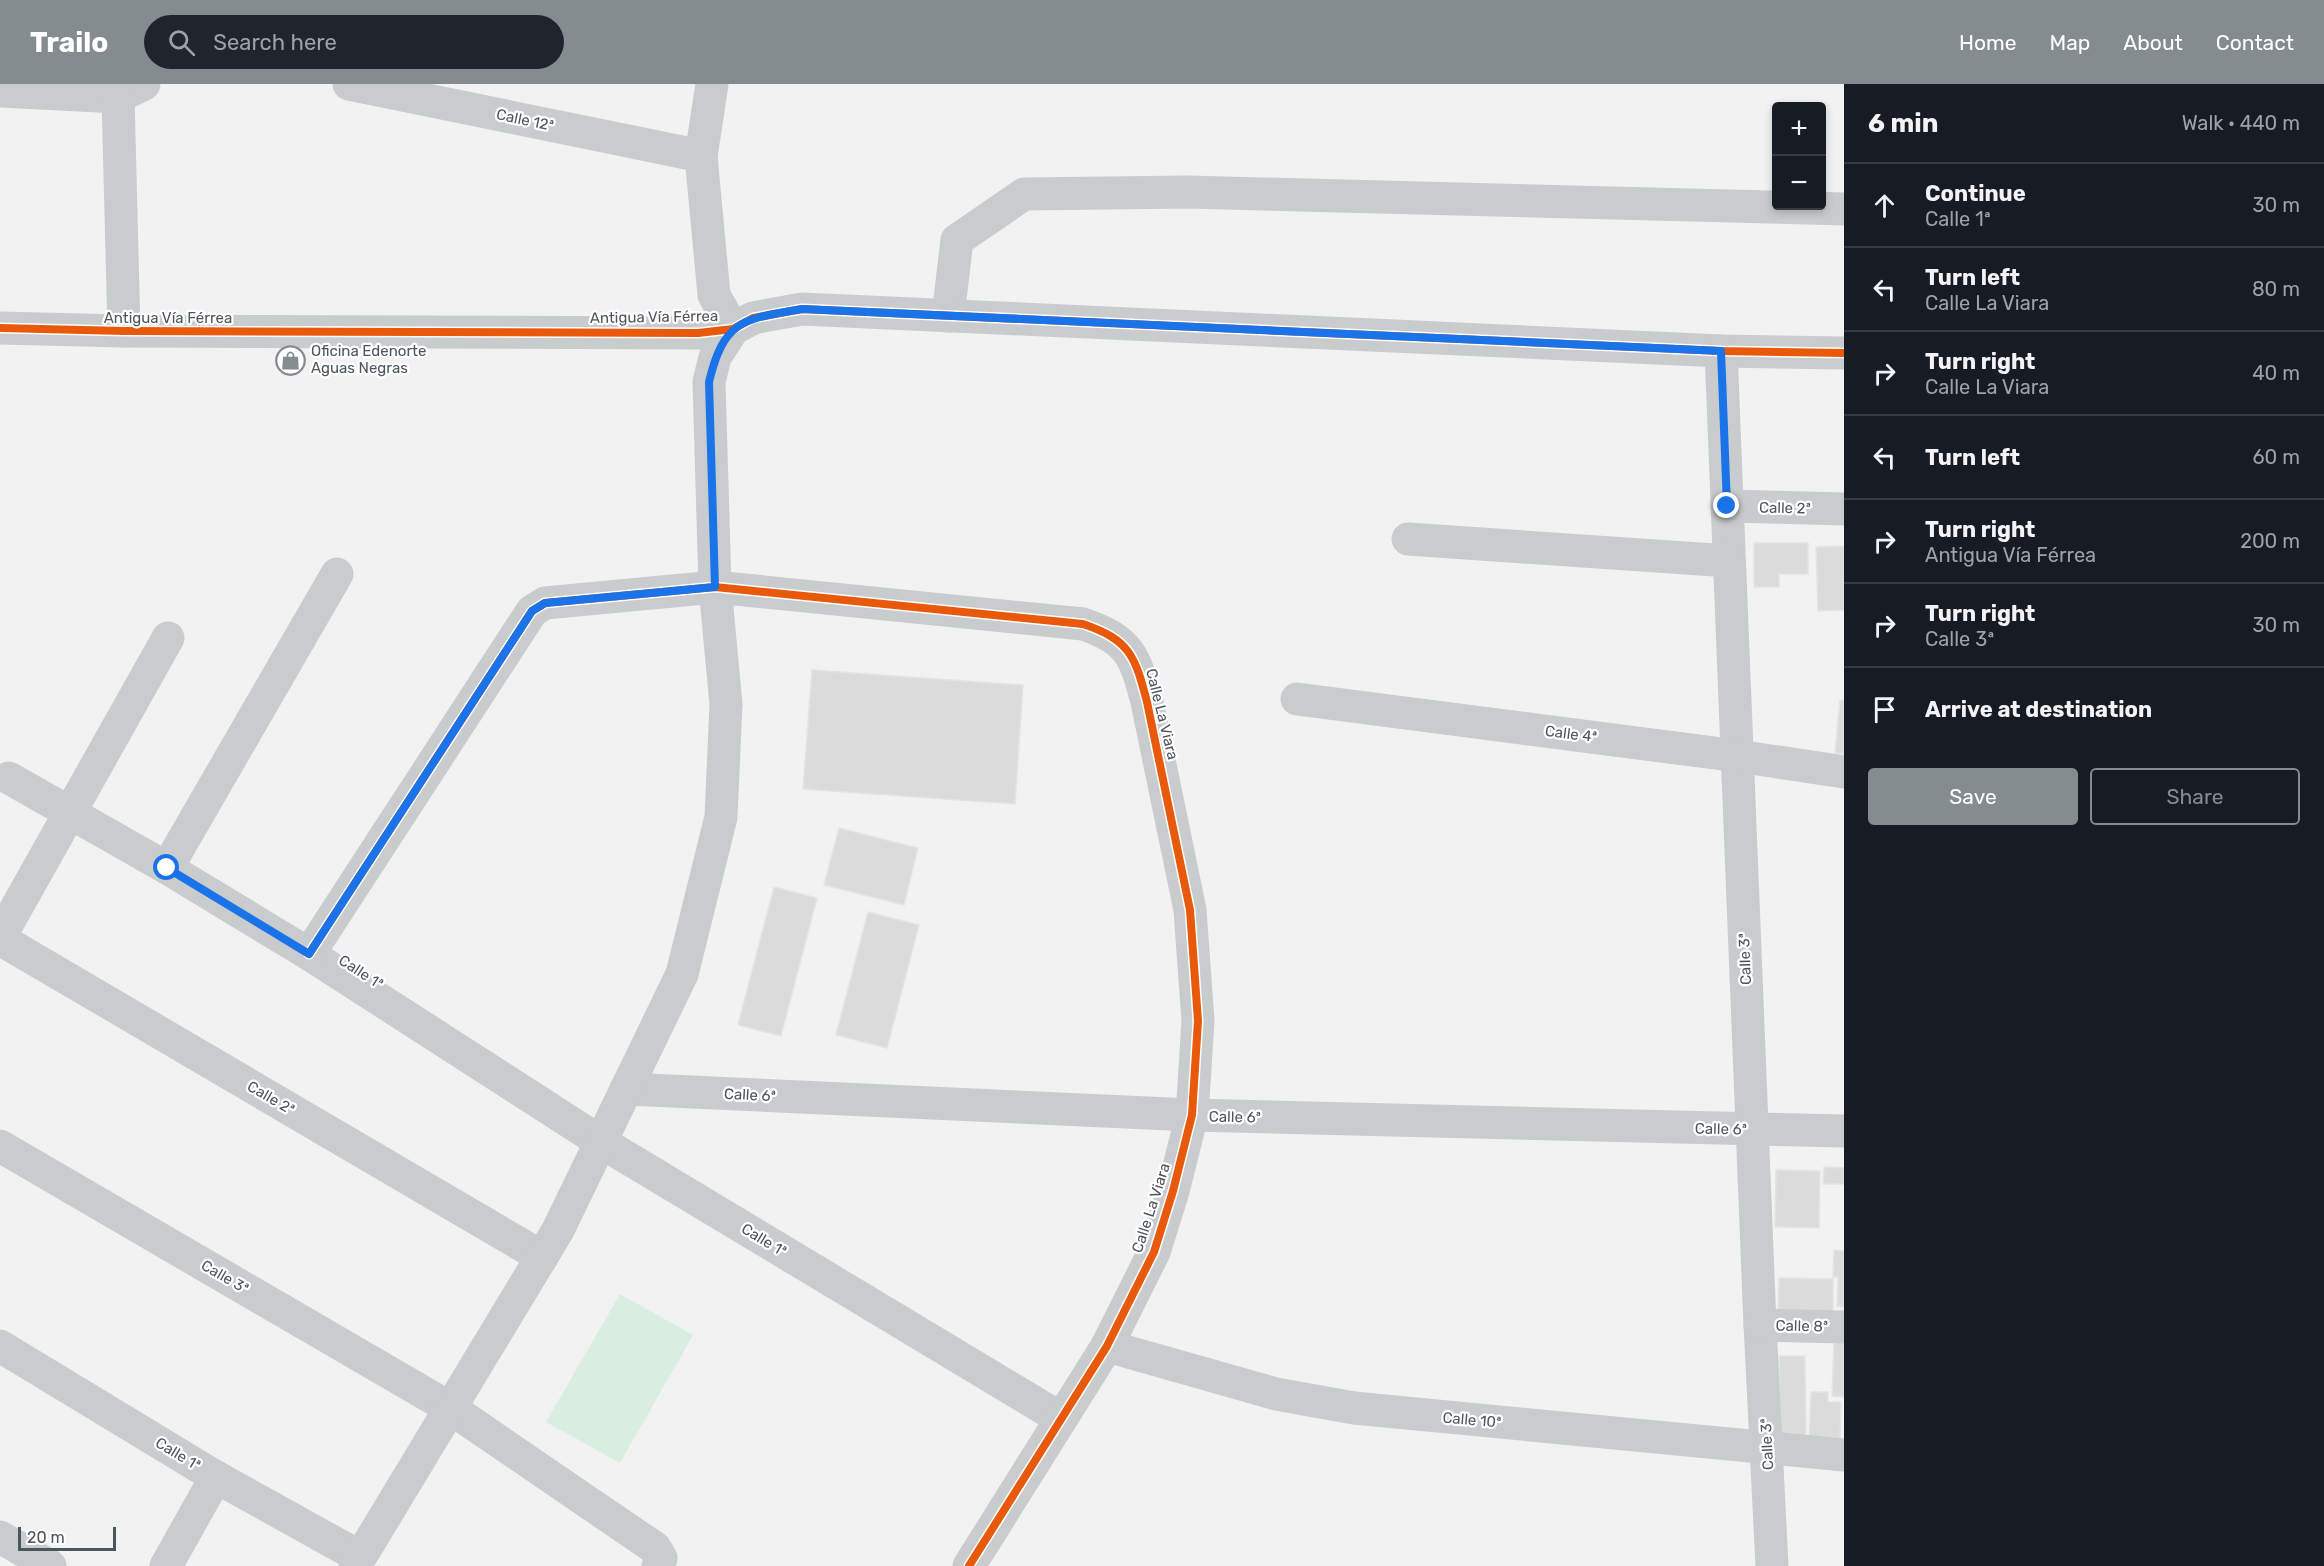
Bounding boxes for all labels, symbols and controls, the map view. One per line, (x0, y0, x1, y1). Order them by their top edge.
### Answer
search box (144, 15, 564, 69)
text: Trailo (30, 26, 108, 59)
icon: search (165, 26, 198, 59)
text: Search here (213, 29, 337, 56)
text: Home (1959, 30, 2016, 55)
text: Map (2049, 30, 2090, 55)
text: About (2123, 30, 2183, 55)
text: Contact (2216, 30, 2294, 55)
map controls (1772, 102, 1826, 210)
button: + (1772, 102, 1826, 156)
street label: Calle 12ª (495, 105, 555, 135)
text: 6 min (1868, 108, 1938, 139)
text: Walk · 440 m (2182, 111, 2300, 135)
button: − (1772, 156, 1826, 210)
text: Continue (1925, 180, 2026, 207)
icon: ahead (1868, 189, 1901, 222)
text: 30 m (2253, 193, 2300, 217)
text: Calle 1ª (1925, 207, 1991, 231)
text: Turn left (1925, 264, 2020, 291)
icon: left (1868, 273, 1901, 306)
text: 80 m (2252, 277, 2300, 301)
text: Calle La Viara (1925, 291, 2049, 315)
street label: Antigua Vía Férrea (590, 307, 718, 327)
street label: Antigua Vía Férrea (104, 309, 232, 327)
place label: Oficina Edenorte Aguas Negras (311, 342, 426, 377)
shop icon: Oficina Edenorte Aguas Negras (274, 344, 306, 376)
text: Turn right (1925, 348, 2035, 375)
icon: right (1868, 357, 1901, 390)
text: 40 m (2252, 361, 2300, 385)
text: Calle La Viara (1925, 375, 2049, 399)
icon: left (1868, 441, 1901, 474)
text: Turn left (1925, 444, 2020, 471)
text: 60 m (2253, 445, 2300, 469)
route end (1713, 492, 1739, 518)
street label: Calle 2ª (1759, 499, 1811, 517)
text: Turn right (1925, 516, 2035, 543)
icon: right (1868, 525, 1901, 558)
text: 200 m (2240, 529, 2300, 553)
text: Antigua Vía Férrea (1925, 543, 2096, 567)
text: Turn right (1925, 600, 2035, 627)
icon: right (1868, 609, 1901, 642)
text: 30 m (2253, 613, 2300, 637)
text: Calle 3ª (1925, 627, 1994, 651)
street label: Calle La Viara (1142, 667, 1182, 761)
icon: arrive (1868, 693, 1901, 726)
text: Arrive at destination (1925, 696, 2152, 723)
street label: Calle 4ª (1544, 722, 1598, 746)
button: Save (1868, 768, 2078, 825)
button: Share (2090, 768, 2300, 825)
route start (153, 854, 179, 880)
street label: Calle 3ª (1735, 933, 1755, 985)
street label: Calle 1ª (335, 951, 387, 993)
street label: Calle 2ª (244, 1077, 298, 1119)
street label: Calle 6ª (723, 1085, 777, 1105)
street label: Calle 6ª (1209, 1108, 1261, 1126)
street label: Calle 6ª (1695, 1120, 1747, 1138)
street label: Calle La Viara (1128, 1161, 1174, 1255)
street label: Calle 1ª (738, 1220, 790, 1260)
street label: Calle 3ª (198, 1256, 252, 1298)
street label: Calle 8ª (1776, 1317, 1828, 1335)
street label: Calle 10ª (1442, 1408, 1502, 1432)
street label: Calle 3ª (1757, 1418, 1777, 1470)
street label: Calle 1ª (152, 1434, 204, 1474)
scale bar (18, 1524, 116, 1552)
text: 20 m (27, 1528, 65, 1547)

